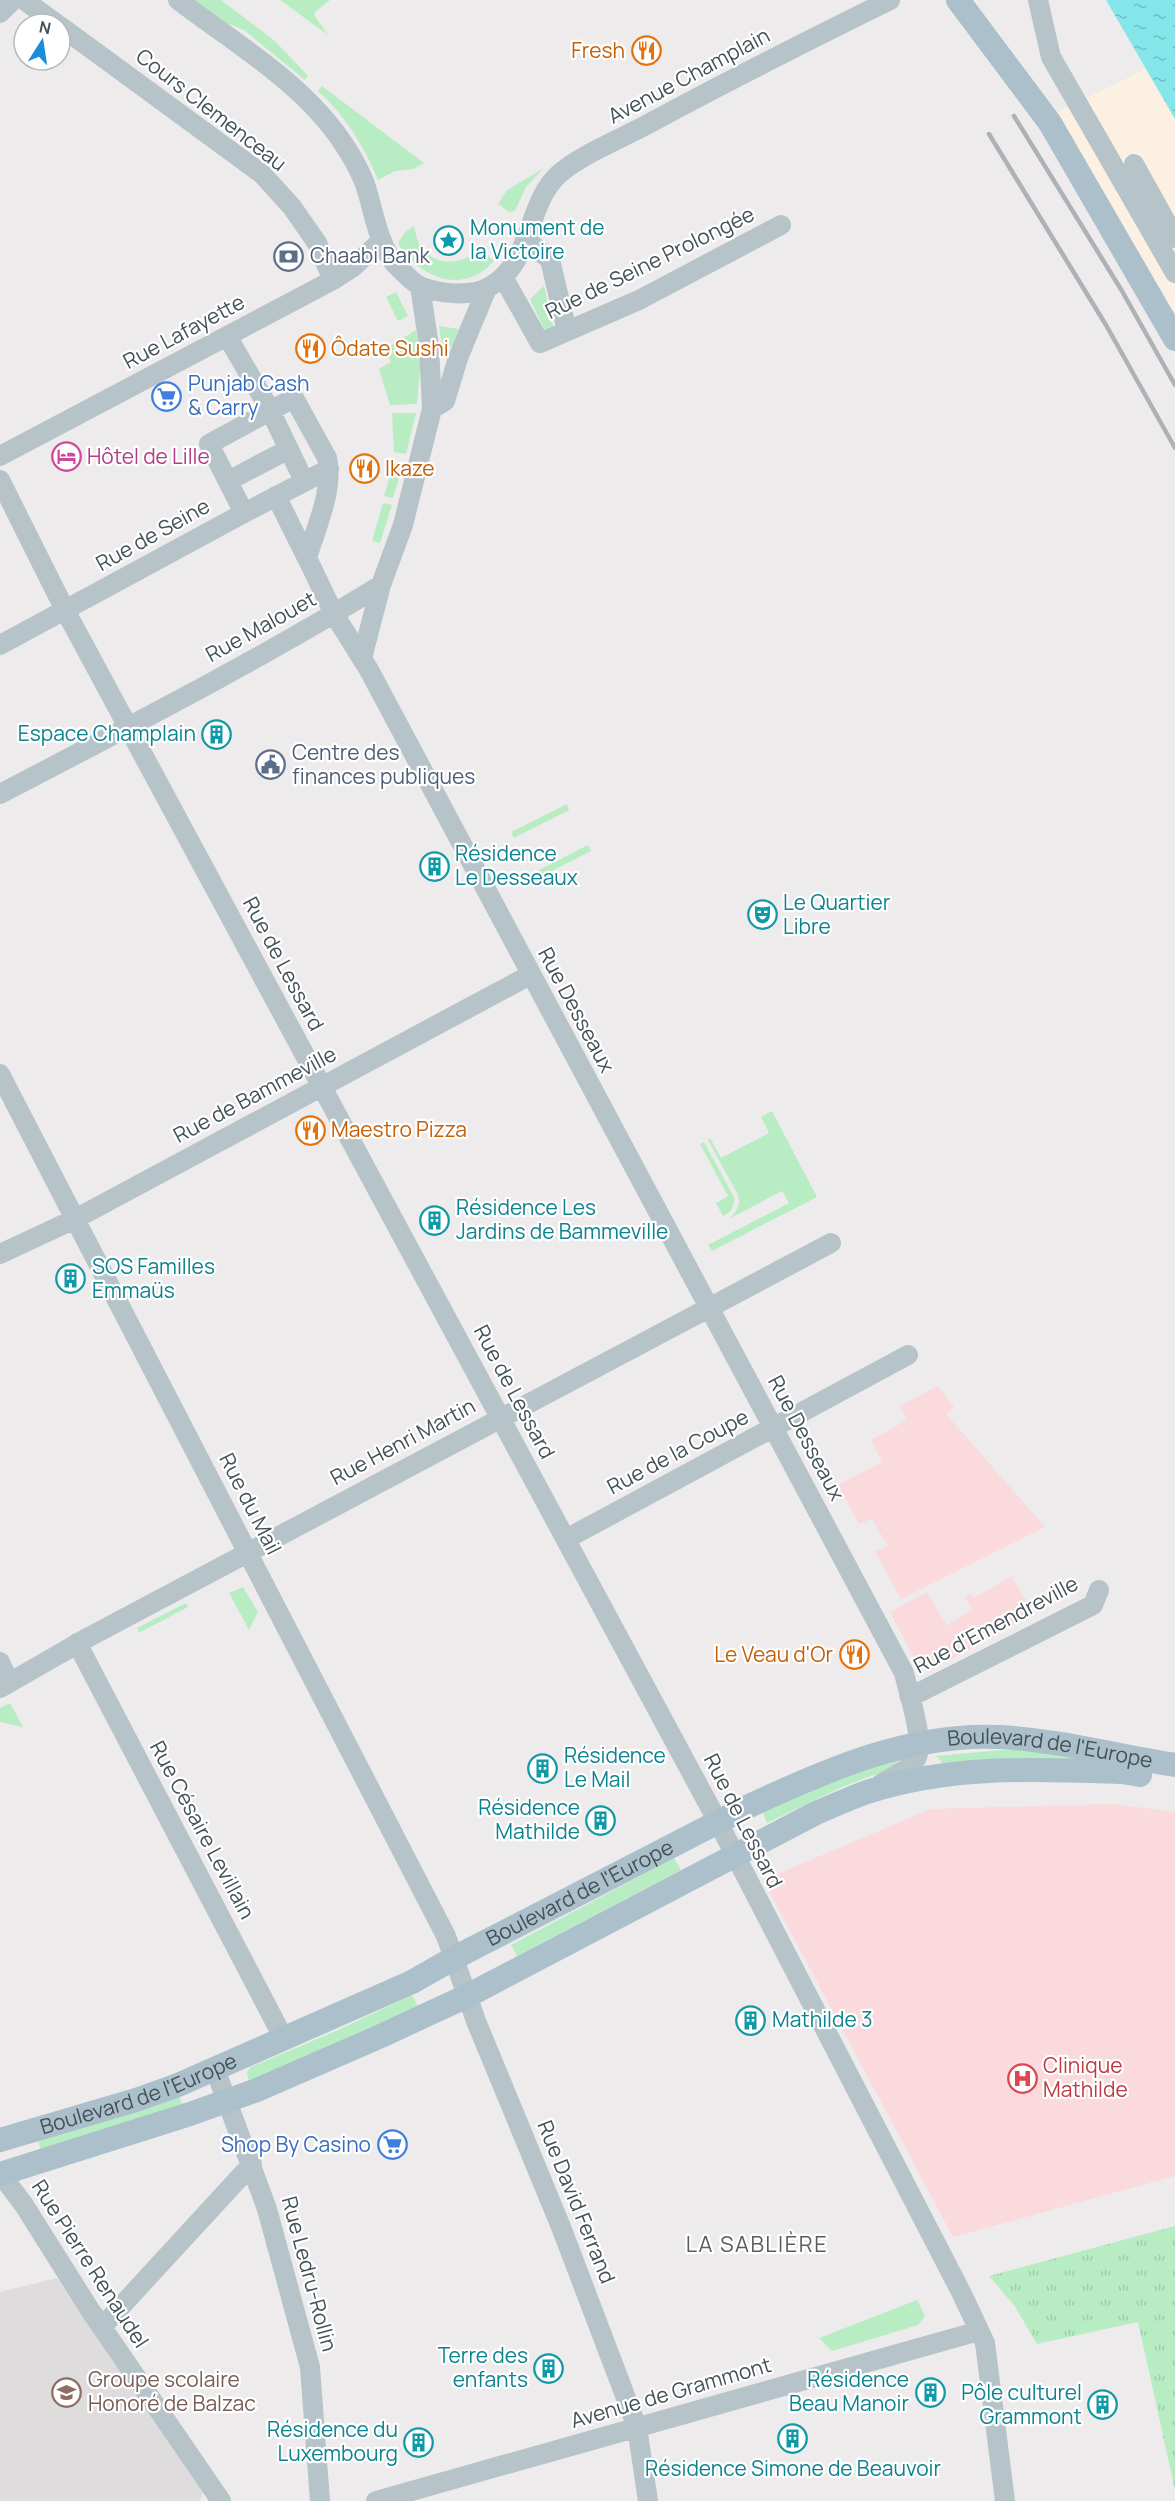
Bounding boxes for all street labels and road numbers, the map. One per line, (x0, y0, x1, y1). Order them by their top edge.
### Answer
street label: Avenue Champlain (603, 21, 774, 130)
street label: Cours Clemenceau (131, 42, 293, 177)
street label: Rue de Seine Prolongée (540, 199, 759, 325)
street label: Rue Lafayette (118, 287, 249, 375)
street label: Rue de Seine (91, 491, 214, 577)
street label: Rue Malouet (200, 584, 321, 668)
street label: Rue de Lessard (237, 892, 331, 1035)
street label: Rue Desseaux (532, 942, 622, 1077)
street label: Rue de Bammeville (168, 1039, 341, 1149)
street label: Rue de Lessard (468, 1320, 562, 1463)
street label: Rue Desseaux (762, 1370, 852, 1505)
street label: Rue Henri Martin (325, 1391, 480, 1491)
street label: Rue de la Coupe (602, 1402, 753, 1500)
street label: Rue du Mail (213, 1448, 288, 1559)
street label: Rue d'Emendreville (908, 1569, 1083, 1679)
street label: Boulevard de l'Europe (946, 1722, 1155, 1774)
street label: Rue Césaire Levillain (144, 1736, 262, 1923)
street label: Rue de Lessard (698, 1748, 790, 1893)
street label: Boulevard de l'Europe (481, 1832, 678, 1952)
street label: Boulevard de l'Europe (37, 2046, 241, 2140)
street label: Rue David Ferrand (531, 2116, 622, 2287)
street label: Rue Pierre Renaudel (26, 2174, 156, 2353)
street label: Rue Ledru-Rollin (276, 2193, 344, 2354)
street label: Avenue de Grammont (567, 2350, 774, 2434)

